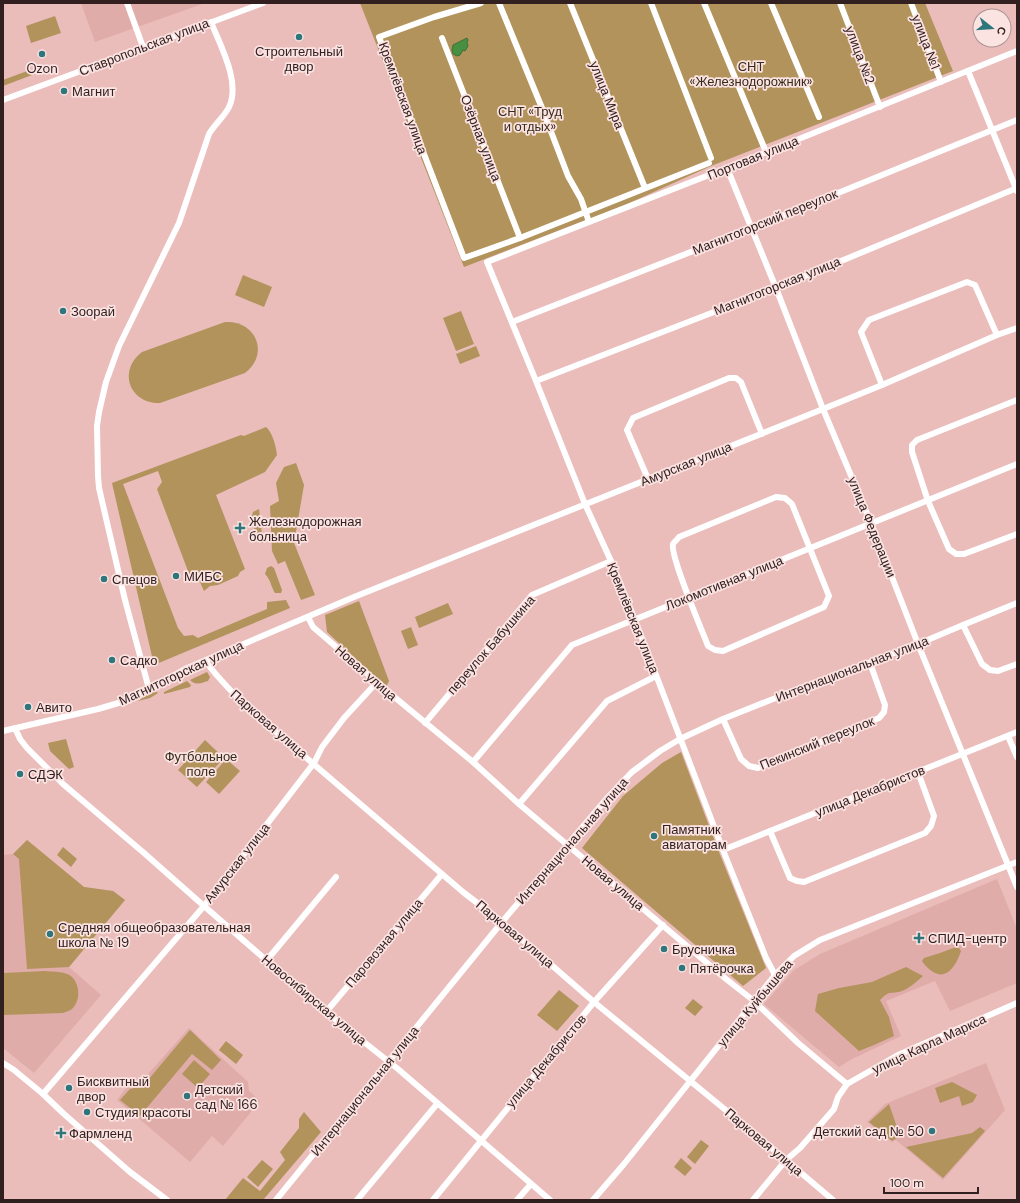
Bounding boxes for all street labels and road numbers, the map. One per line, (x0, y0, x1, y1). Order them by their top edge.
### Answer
street label: улица №1 (908, 12, 944, 72)
street label: Ставропольская улица (77, 14, 212, 80)
street label: улица №2 (841, 24, 879, 86)
street label: Кремлёвская улица (375, 39, 432, 157)
street label: улица Мира (586, 59, 629, 132)
street label: Озёрная улица (457, 92, 506, 184)
street label: Портовая улица (705, 132, 802, 184)
street label: Магнитогорский переулок (690, 185, 840, 259)
street label: Магнитогорская улица (711, 252, 844, 319)
street label: Амурская улица (638, 438, 735, 490)
street label: улица Федерации (844, 474, 900, 580)
street label: Локомотивная улица (663, 551, 786, 614)
street label: Кремлёвская улица (603, 560, 663, 677)
street label: переулок Бабушкина (443, 591, 539, 698)
street label: Интернациональная улица (773, 632, 932, 706)
street label: Магнитогорская улица (116, 636, 247, 709)
street label: Новая улица (331, 641, 401, 705)
street label: Парковая улица (227, 686, 312, 763)
street label: Пекинский переулок (757, 712, 877, 774)
street label: улица Декабристов (813, 761, 927, 821)
street label: Интернациональная улица (512, 774, 632, 908)
street label: Амурская улица (200, 819, 274, 907)
street label: Новая улица (578, 852, 648, 915)
street label: Паровозная улица (342, 894, 427, 991)
street label: Парковая улица (472, 896, 558, 972)
street label: Новосибирская улица (258, 951, 371, 1050)
street label: улица Куйбышева (713, 955, 797, 1050)
street label: улица Карла Маркса (869, 1010, 990, 1078)
street label: улица Декабристов (502, 1011, 590, 1111)
street label: Интернациональная улица (307, 1022, 423, 1160)
street label: Парковая улица (721, 1104, 807, 1180)

